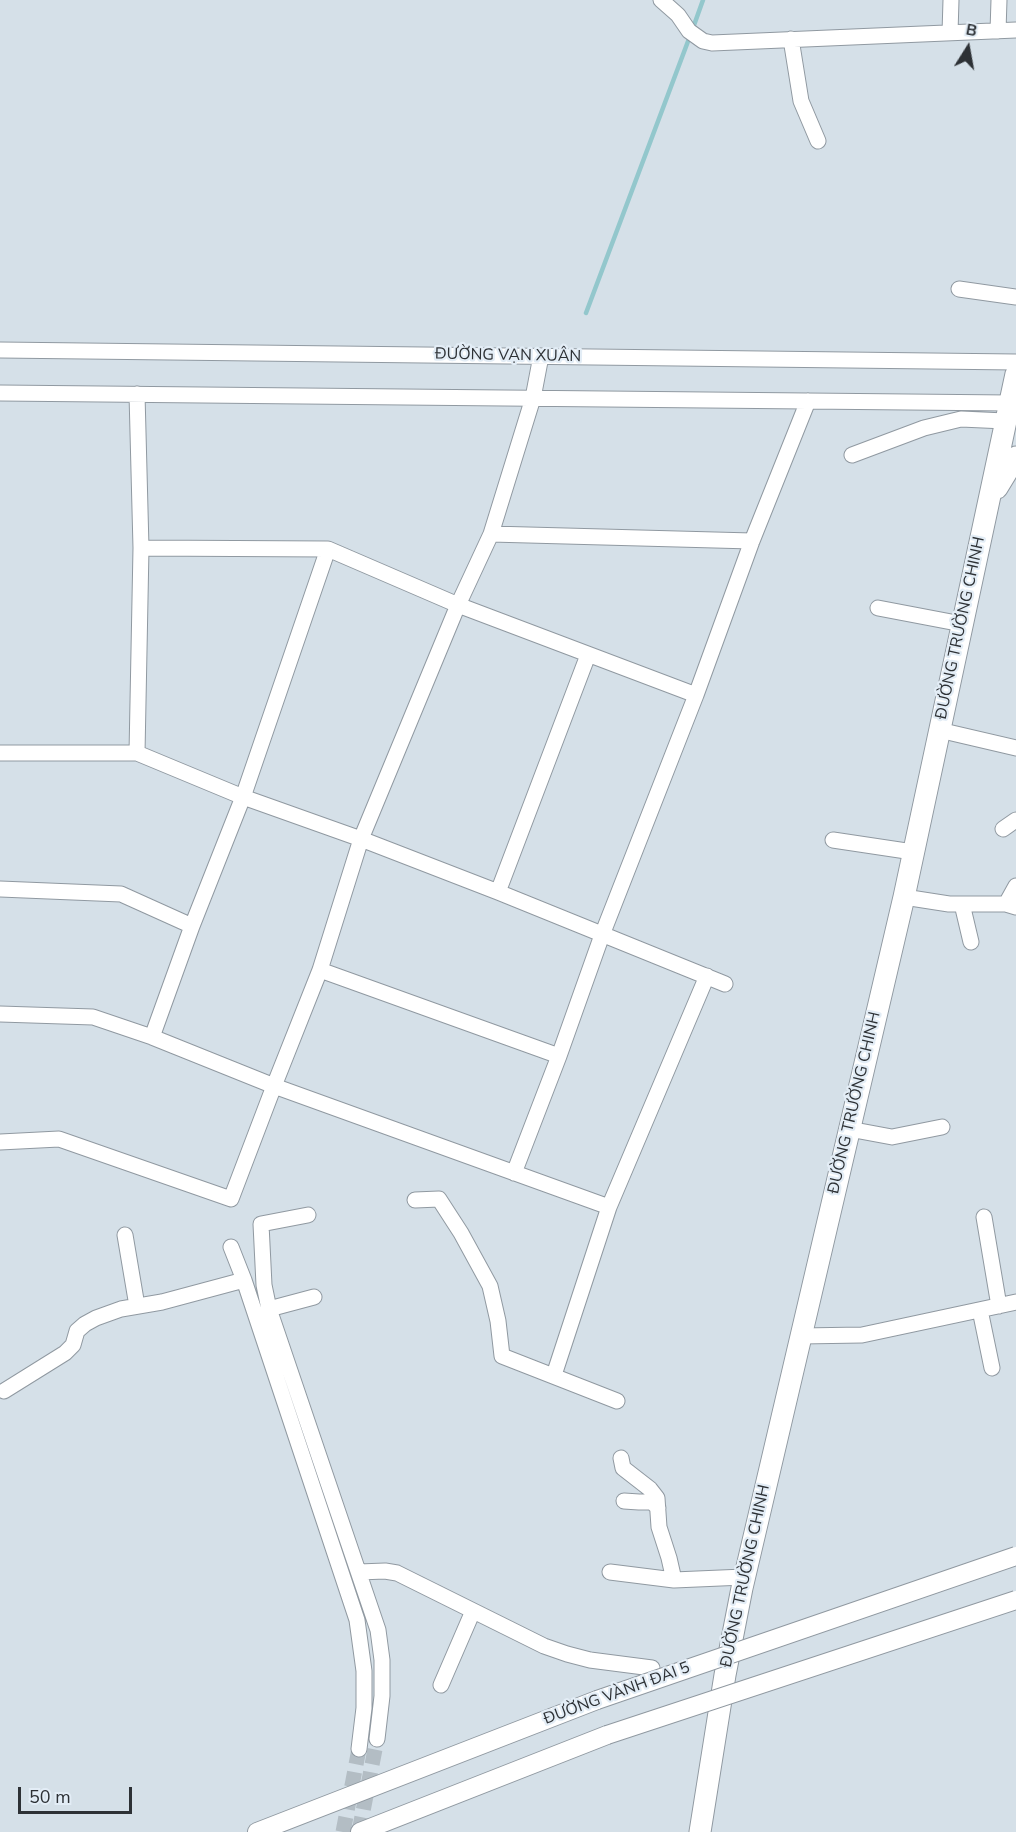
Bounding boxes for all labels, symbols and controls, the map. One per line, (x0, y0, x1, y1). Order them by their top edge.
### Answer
north arrow (938, 18, 998, 78)
text: B (964, 18, 979, 42)
street label: ĐƯỜNG VẠN XUÂN (435, 345, 581, 367)
street label: ĐƯỜNG TRƯỜNG CHINH (932, 535, 990, 721)
street label: ĐƯỜNG TRƯỜNG CHINH (825, 1010, 885, 1196)
street label: ĐƯỜNG TRƯỜNG CHINH (717, 1483, 775, 1669)
street label: ĐƯỜNG VÀNH ĐAI 5 (541, 1659, 693, 1729)
scale bar (21, 1775, 135, 1813)
text: 50 m (29, 1785, 71, 1809)

